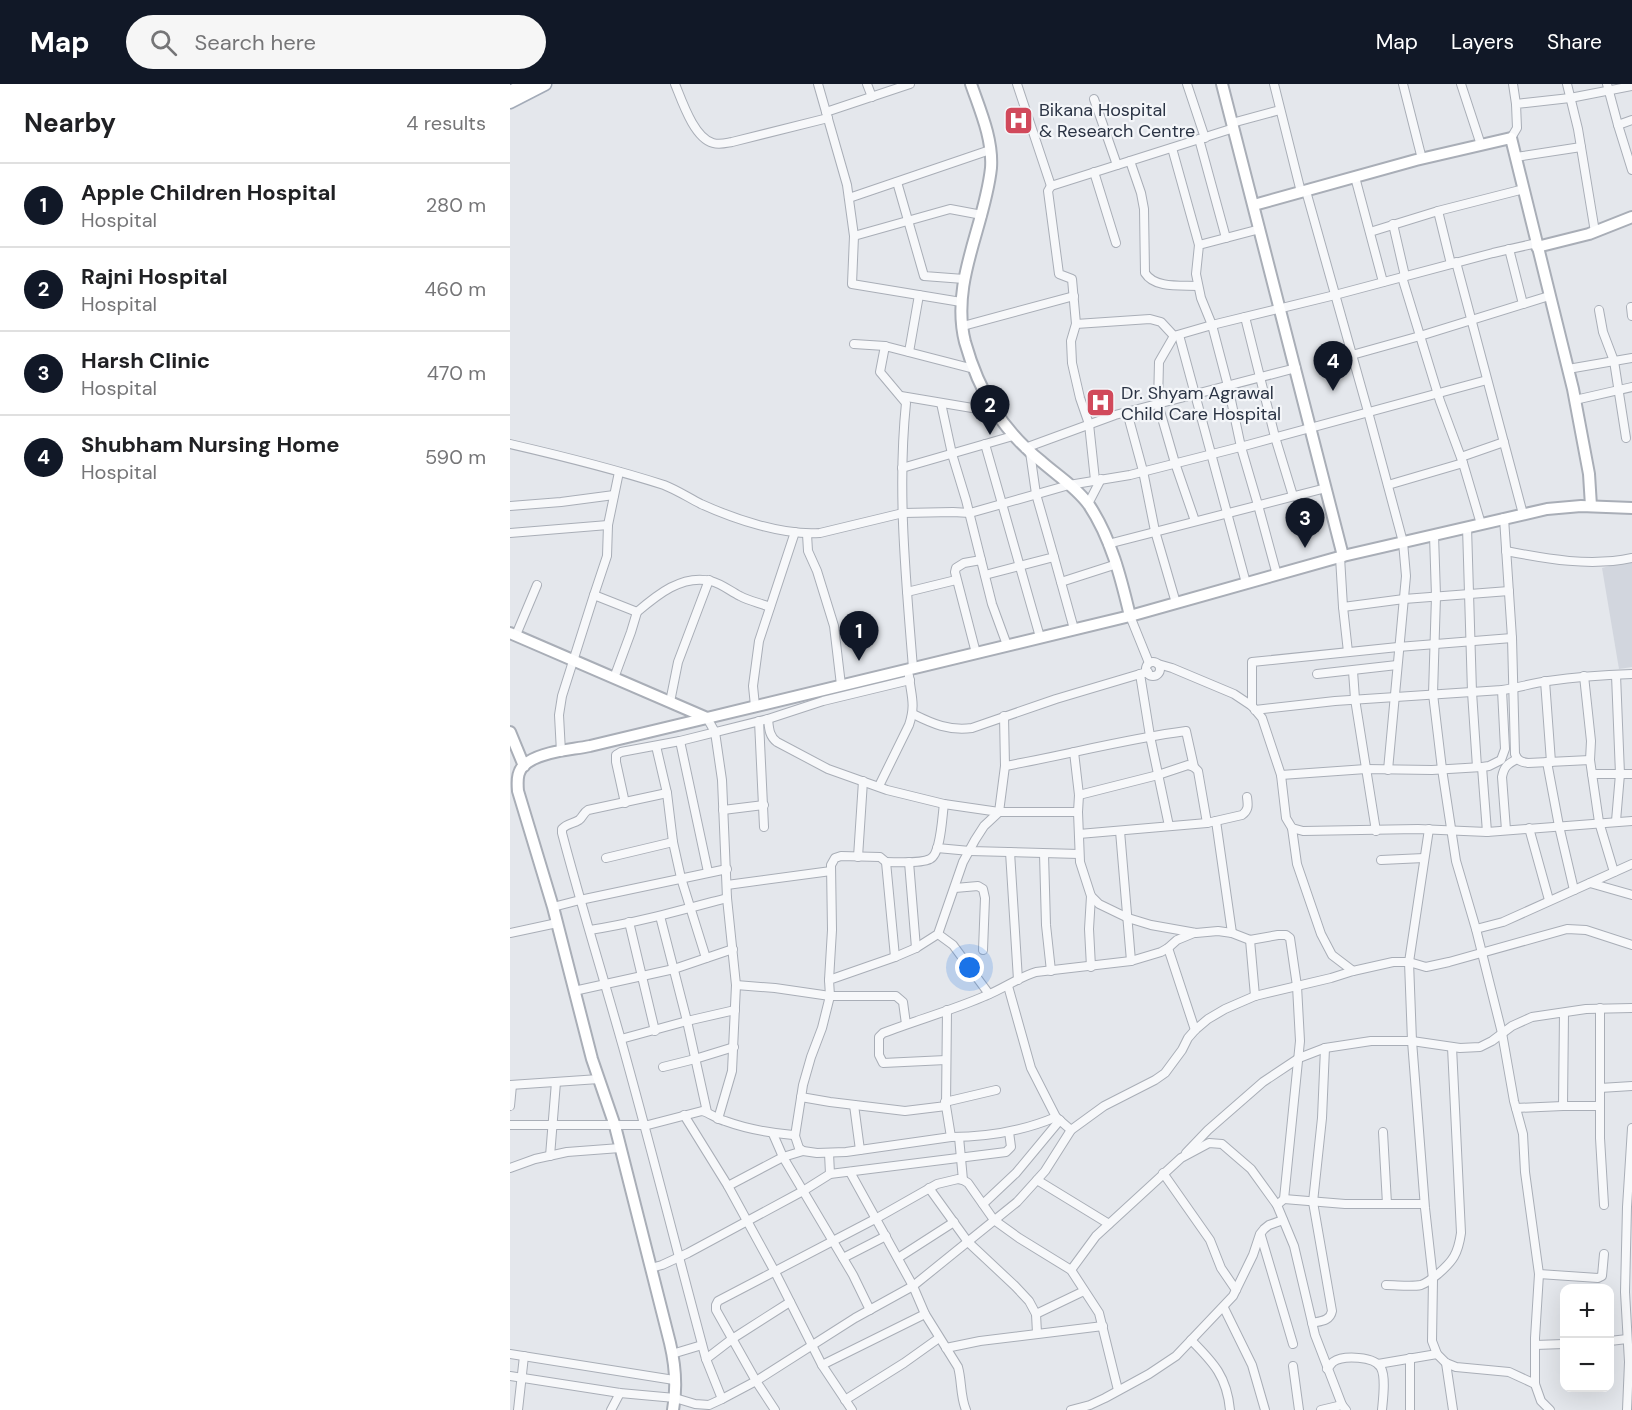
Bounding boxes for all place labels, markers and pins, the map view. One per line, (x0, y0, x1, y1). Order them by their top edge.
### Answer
place label: Bikana Hospital & Research Centre (1039, 98, 1195, 143)
hospital icon: Bikana Hospital & Research Centre (1002, 104, 1034, 136)
pin: 4 (1314, 342, 1352, 391)
place label: Dr. Shyam Agrawal Child Care Hospital (1121, 381, 1281, 426)
pin: 2 (970, 386, 1010, 435)
hospital icon: Dr. Shyam Agrawal Child Care Hospital (1084, 387, 1116, 419)
pin: 3 (1286, 498, 1324, 548)
pin: 1 (840, 612, 878, 661)

